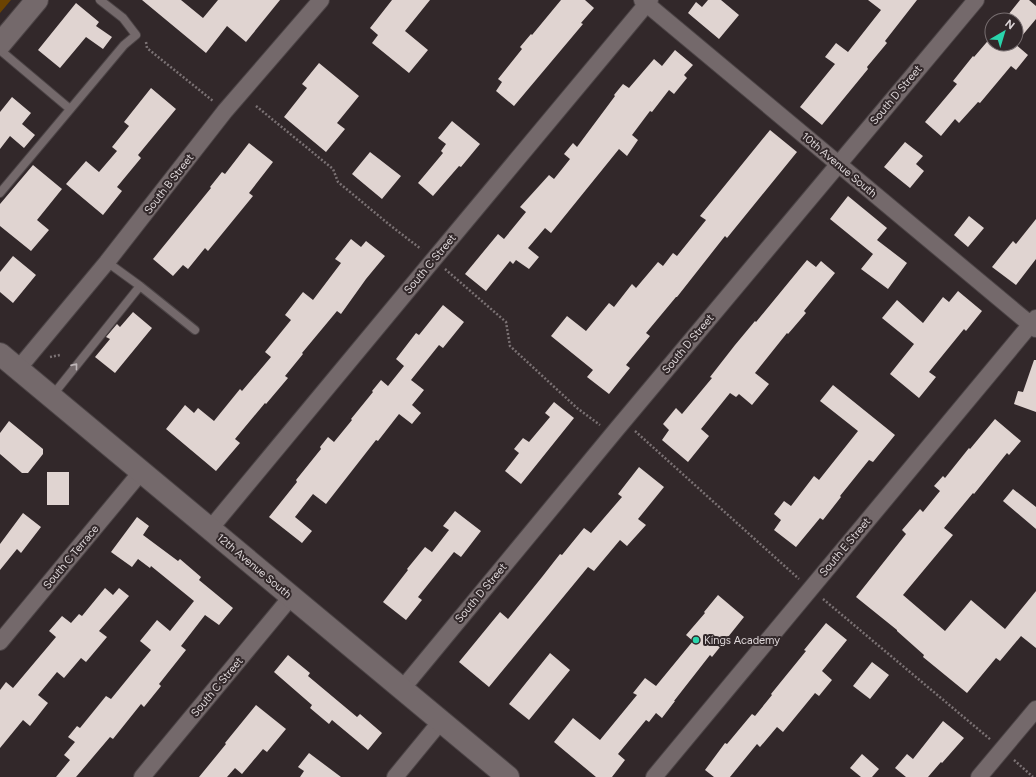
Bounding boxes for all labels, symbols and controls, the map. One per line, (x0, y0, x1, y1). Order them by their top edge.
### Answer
north arrow (984, 12, 1024, 52)
text: N (1002, 17, 1017, 32)
street label: South D Street (867, 63, 925, 127)
street label: 10th Avenue South (799, 130, 879, 200)
street label: South B Street (142, 151, 196, 217)
street label: South C Street (401, 232, 459, 296)
street label: South D Street (659, 312, 717, 376)
one-way arrow (71, 364, 78, 371)
street label: South E Street (817, 515, 873, 579)
street label: South C Terrace (41, 522, 101, 592)
street label: 12th Avenue South (214, 531, 294, 601)
street label: South D Street (452, 561, 510, 625)
place label: Kings Academy (704, 634, 780, 647)
marker: Kings Academy (691, 635, 701, 645)
street label: South C Street (188, 655, 246, 719)

